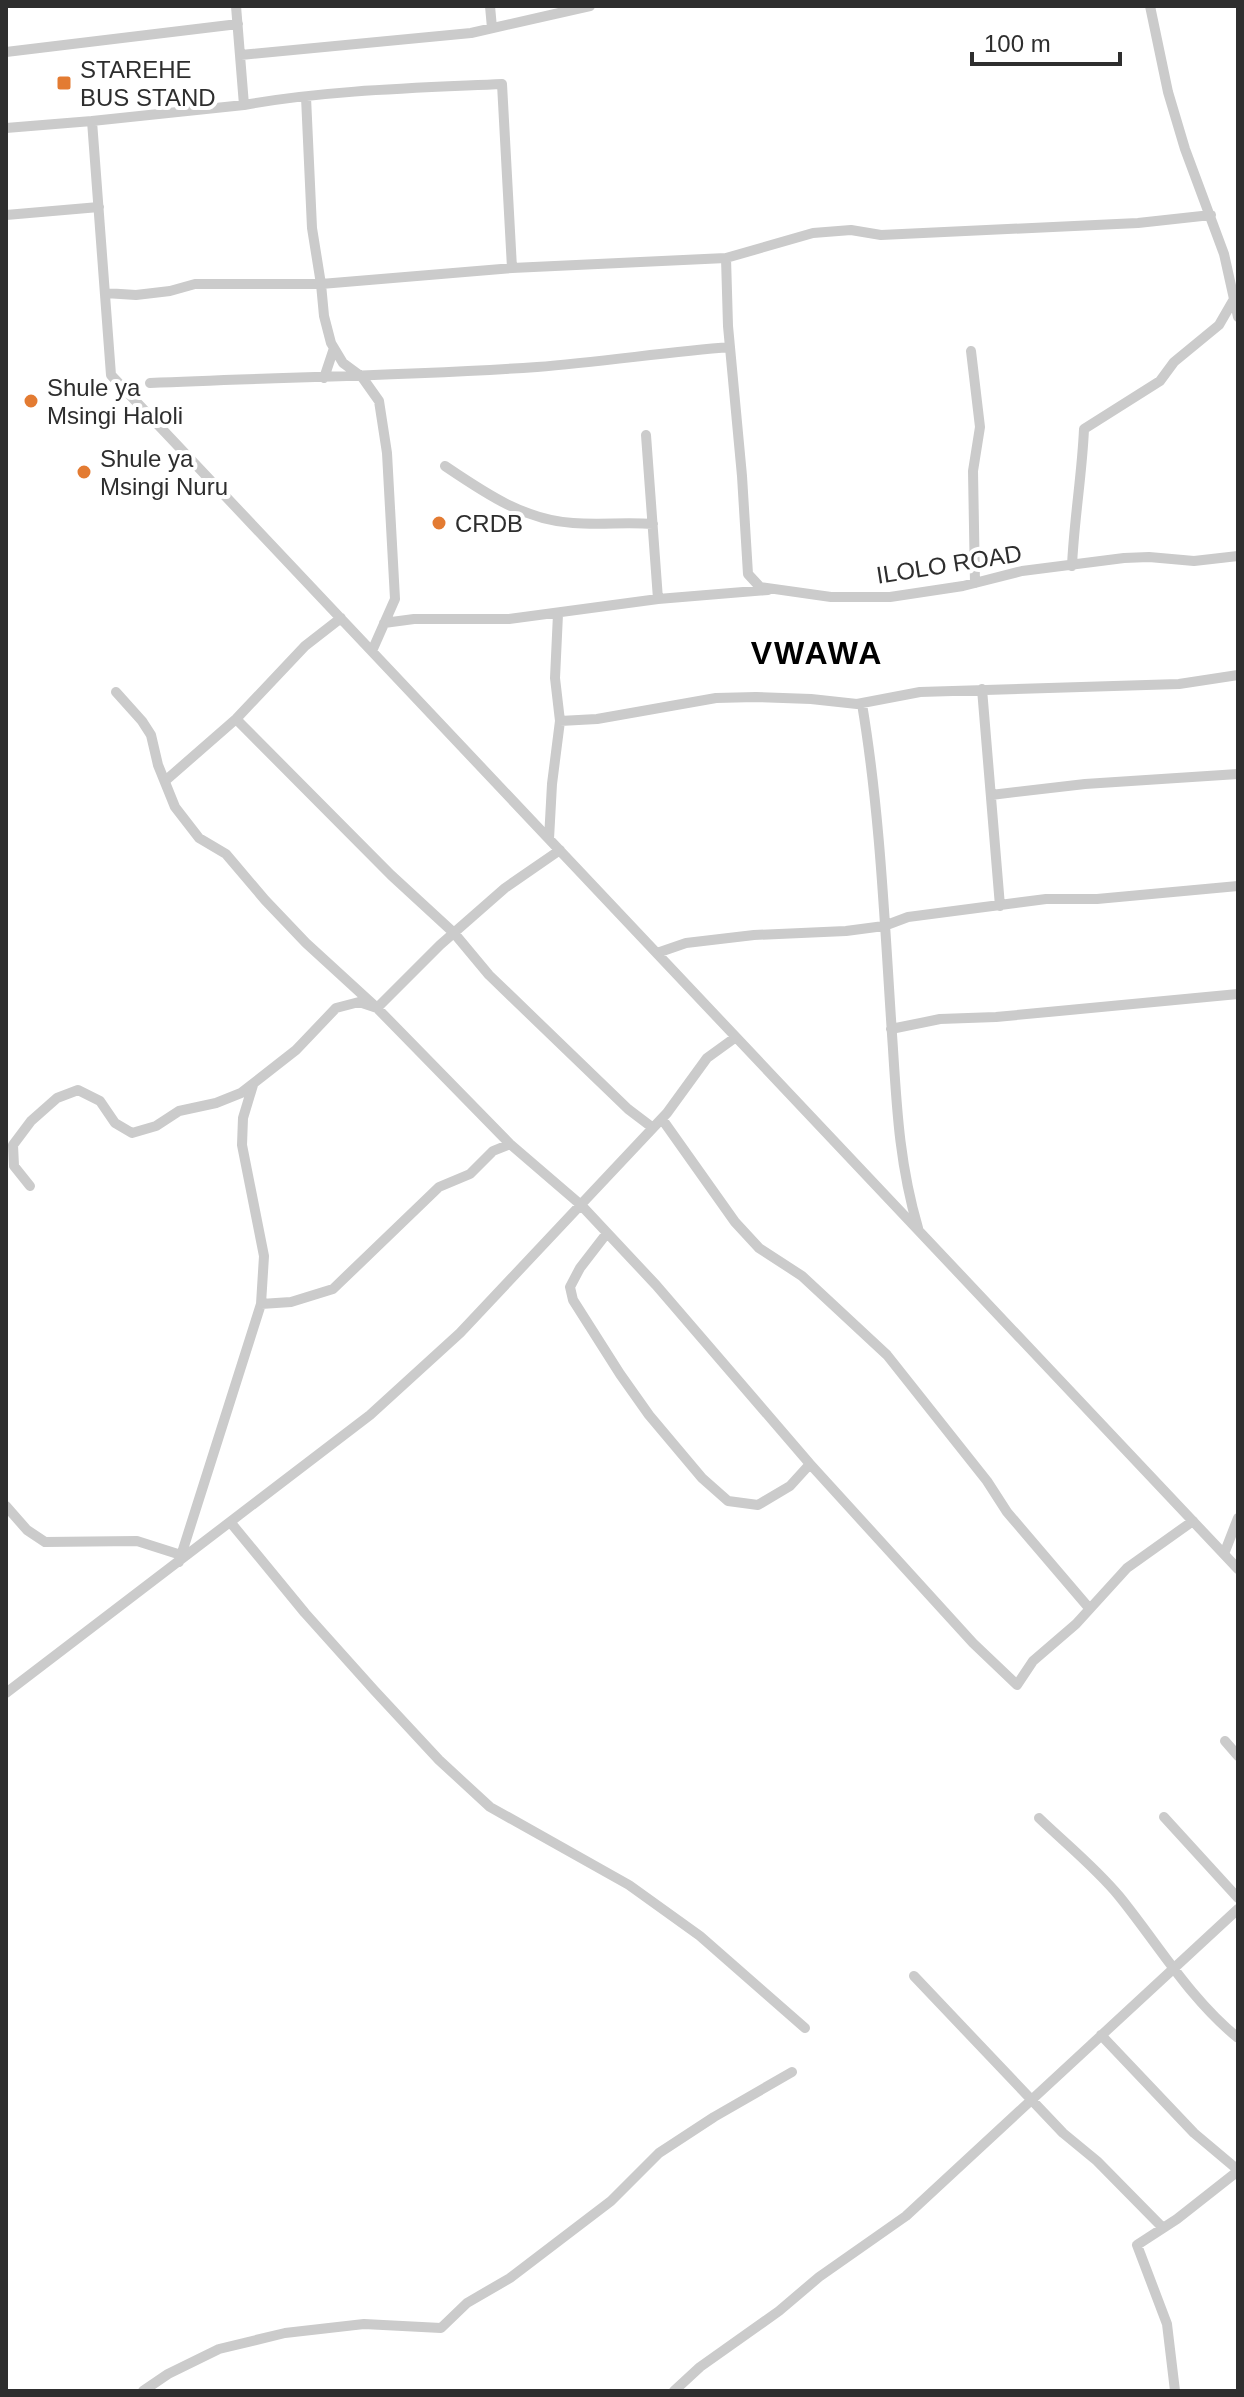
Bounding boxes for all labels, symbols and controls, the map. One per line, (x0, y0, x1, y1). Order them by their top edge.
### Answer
scale bar (972, 16, 1120, 66)
text: 100 m (984, 30, 1051, 57)
place label: STAREHE BUS STAND (80, 56, 216, 111)
marker: STAREHE BUS STAND (55, 74, 73, 92)
place label: Shule ya Msingi Haloli (47, 374, 183, 429)
marker: Shule ya Msingi Haloli (22, 392, 40, 410)
place label: Shule ya Msingi Nuru (100, 445, 228, 500)
marker: Shule ya Msingi Nuru (75, 463, 93, 481)
place label: CRDB (455, 510, 523, 537)
marker: CRDB (430, 514, 448, 532)
street label: ILOLO ROAD (874, 539, 1024, 589)
district label: VWAWA (751, 635, 883, 671)

